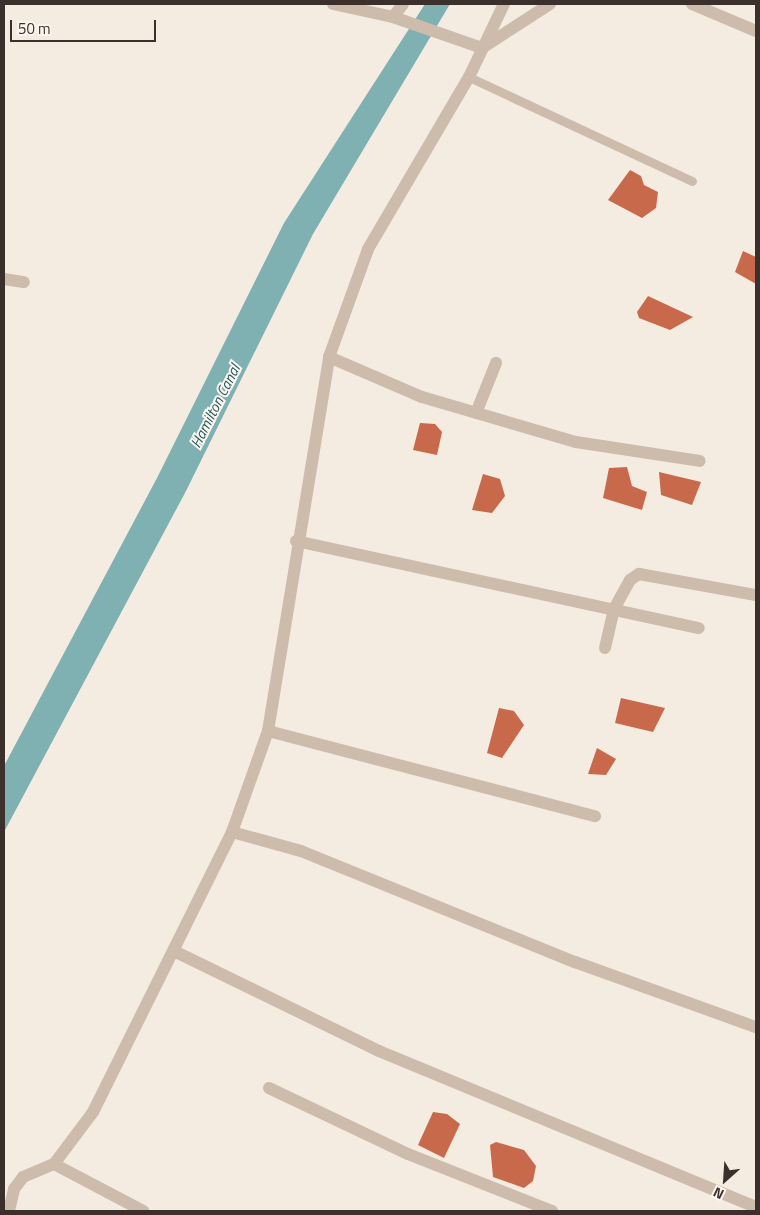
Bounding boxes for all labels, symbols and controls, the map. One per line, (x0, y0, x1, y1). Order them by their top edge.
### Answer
scale bar (12, 10, 159, 42)
text: 50 m (18, 17, 51, 40)
water label: Hamilton Canal (186, 361, 244, 451)
north arrow (700, 1155, 750, 1205)
text: N (709, 1182, 727, 1205)

